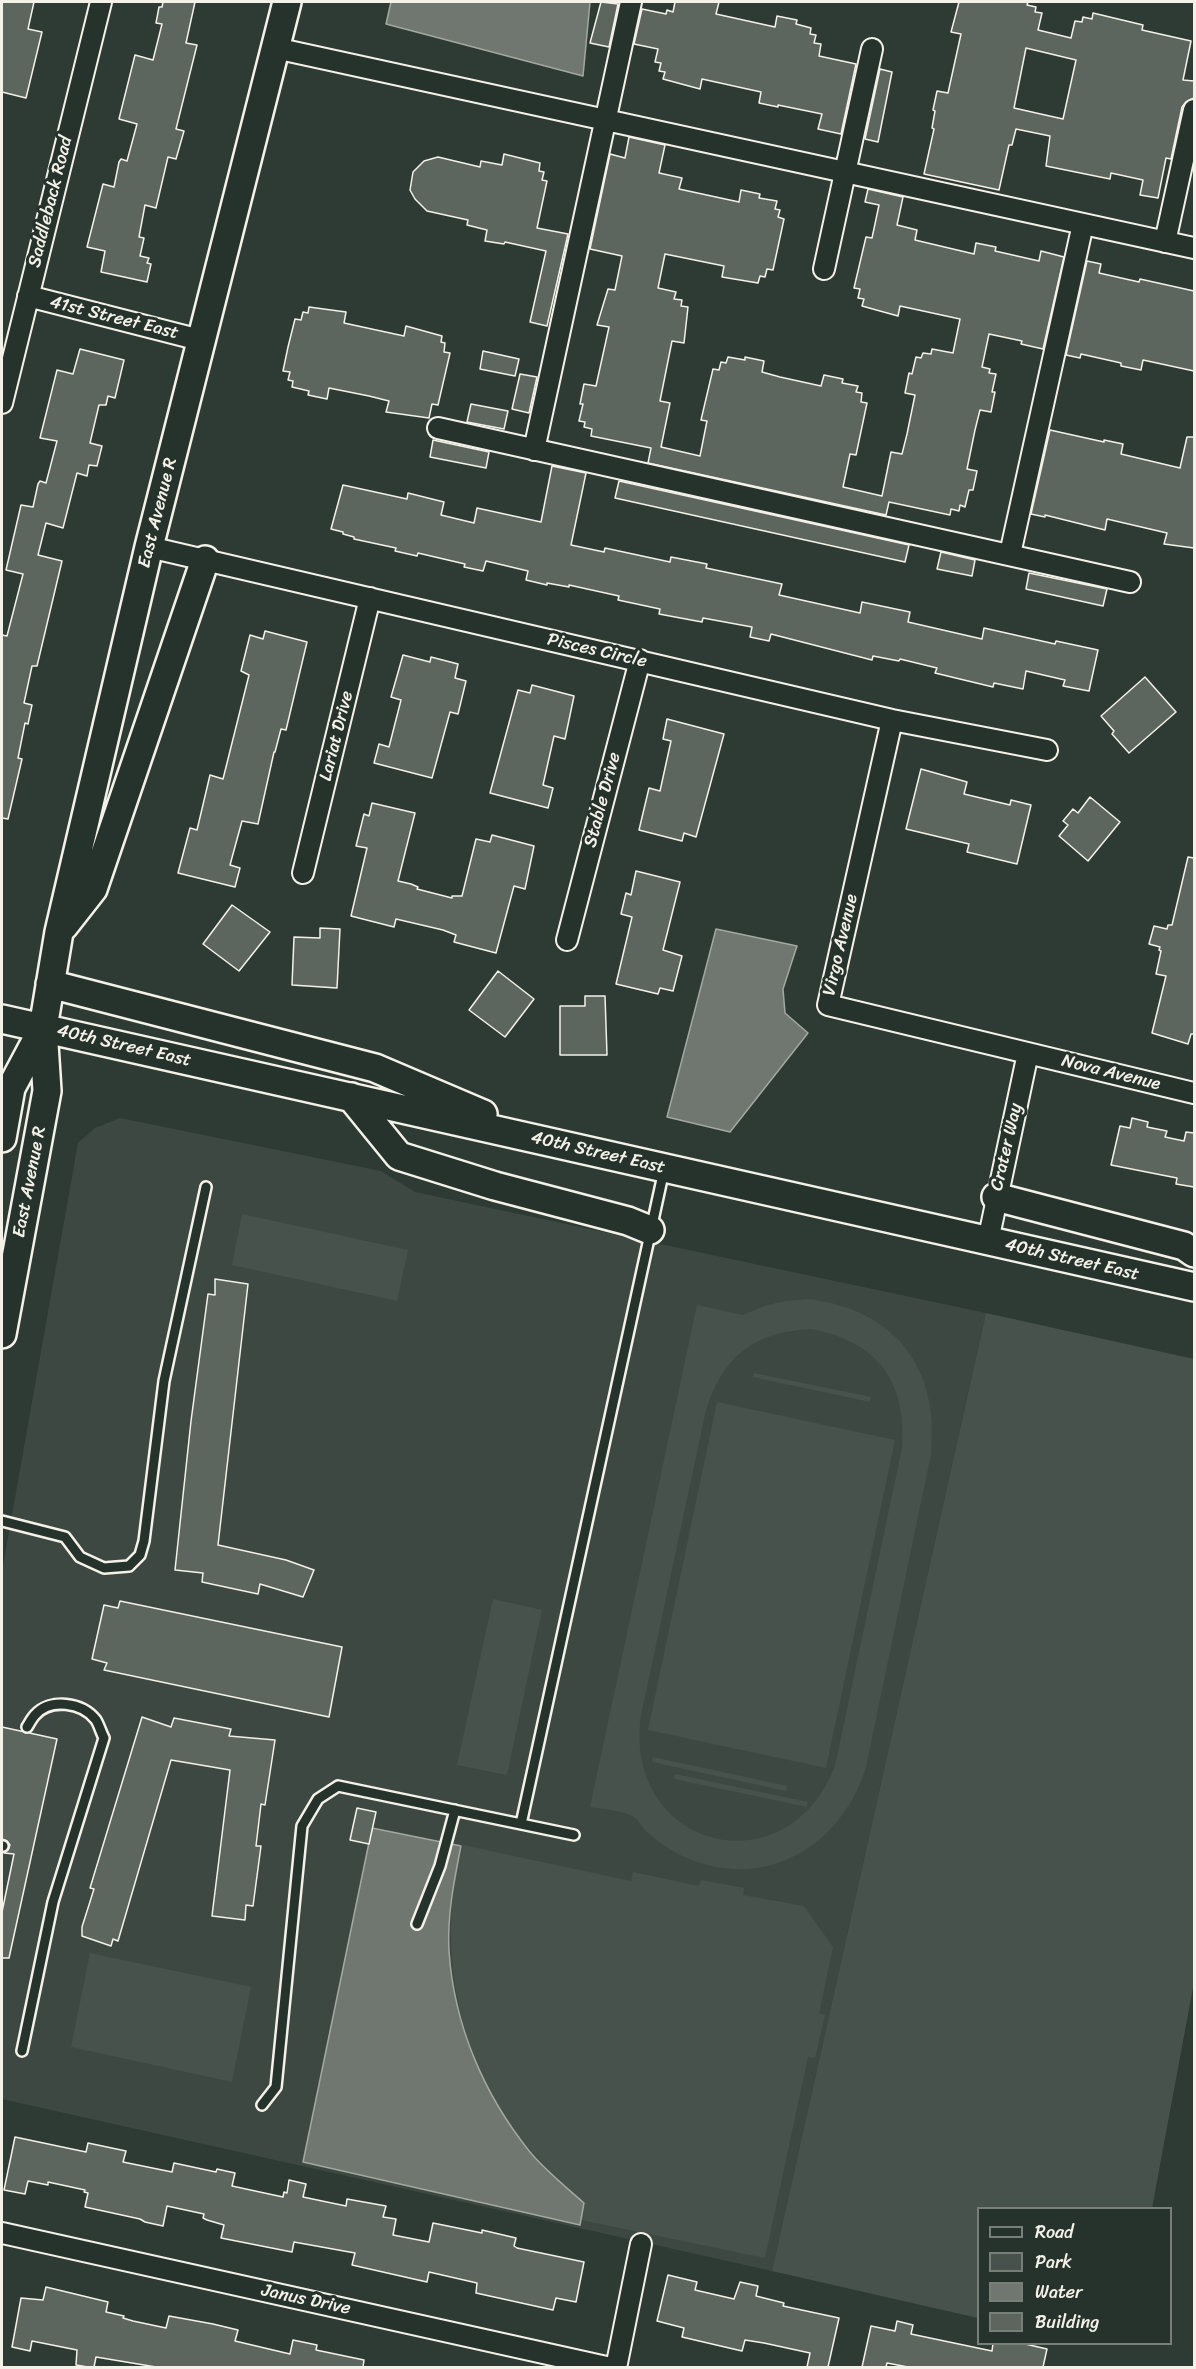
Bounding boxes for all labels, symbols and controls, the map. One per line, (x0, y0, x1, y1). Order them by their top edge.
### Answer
street label: Saddleback Road (24, 134, 78, 270)
street label: 41st Street East (47, 292, 181, 344)
street label: East Avenue R (134, 456, 182, 570)
street label: Pisces Circle (545, 629, 649, 673)
street label: Lariat Drive (315, 689, 359, 783)
street label: Stable Drive (580, 750, 626, 850)
street label: Virgo Avenue (819, 892, 863, 998)
street label: 40th Street East (55, 1020, 193, 1072)
street label: Nova Avenue (1059, 1050, 1163, 1096)
street label: Crater Way (986, 1101, 1028, 1193)
street label: East Avenue R (9, 1125, 51, 1239)
street label: 40th Street East (529, 1127, 667, 1179)
street label: 40th Street East (1003, 1234, 1141, 1286)
legend (977, 2207, 1172, 2345)
text: Road (1035, 2216, 1074, 2248)
text: Park (1035, 2246, 1072, 2278)
text: Water (1035, 2276, 1082, 2308)
street label: Janus Drive (259, 2280, 353, 2320)
text: Building (1035, 2306, 1099, 2338)

